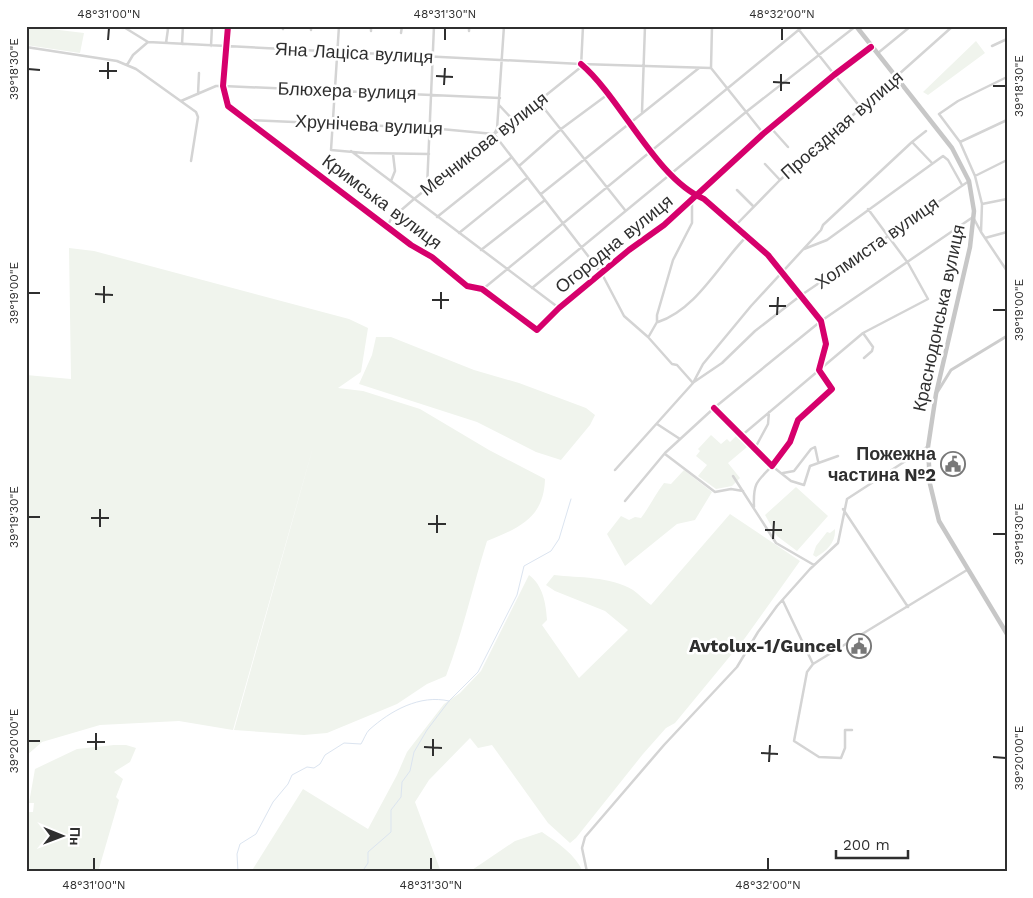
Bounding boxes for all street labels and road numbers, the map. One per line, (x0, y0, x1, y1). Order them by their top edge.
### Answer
street label: Яна Лаціса вулиця (274, 38, 434, 67)
street label: Проєздная вулиця (776, 66, 907, 183)
street label: Блюхера вулиця (277, 78, 417, 103)
street label: Мечникова вулиця (416, 87, 552, 200)
street label: Хрунічева вулиця (295, 110, 443, 139)
street label: Кримська вулиця (318, 150, 446, 253)
street label: Огородна вулиця (551, 190, 677, 297)
street label: Холмиста вулиця (811, 192, 943, 293)
street label: Краснодонська вулиця (908, 222, 969, 413)

